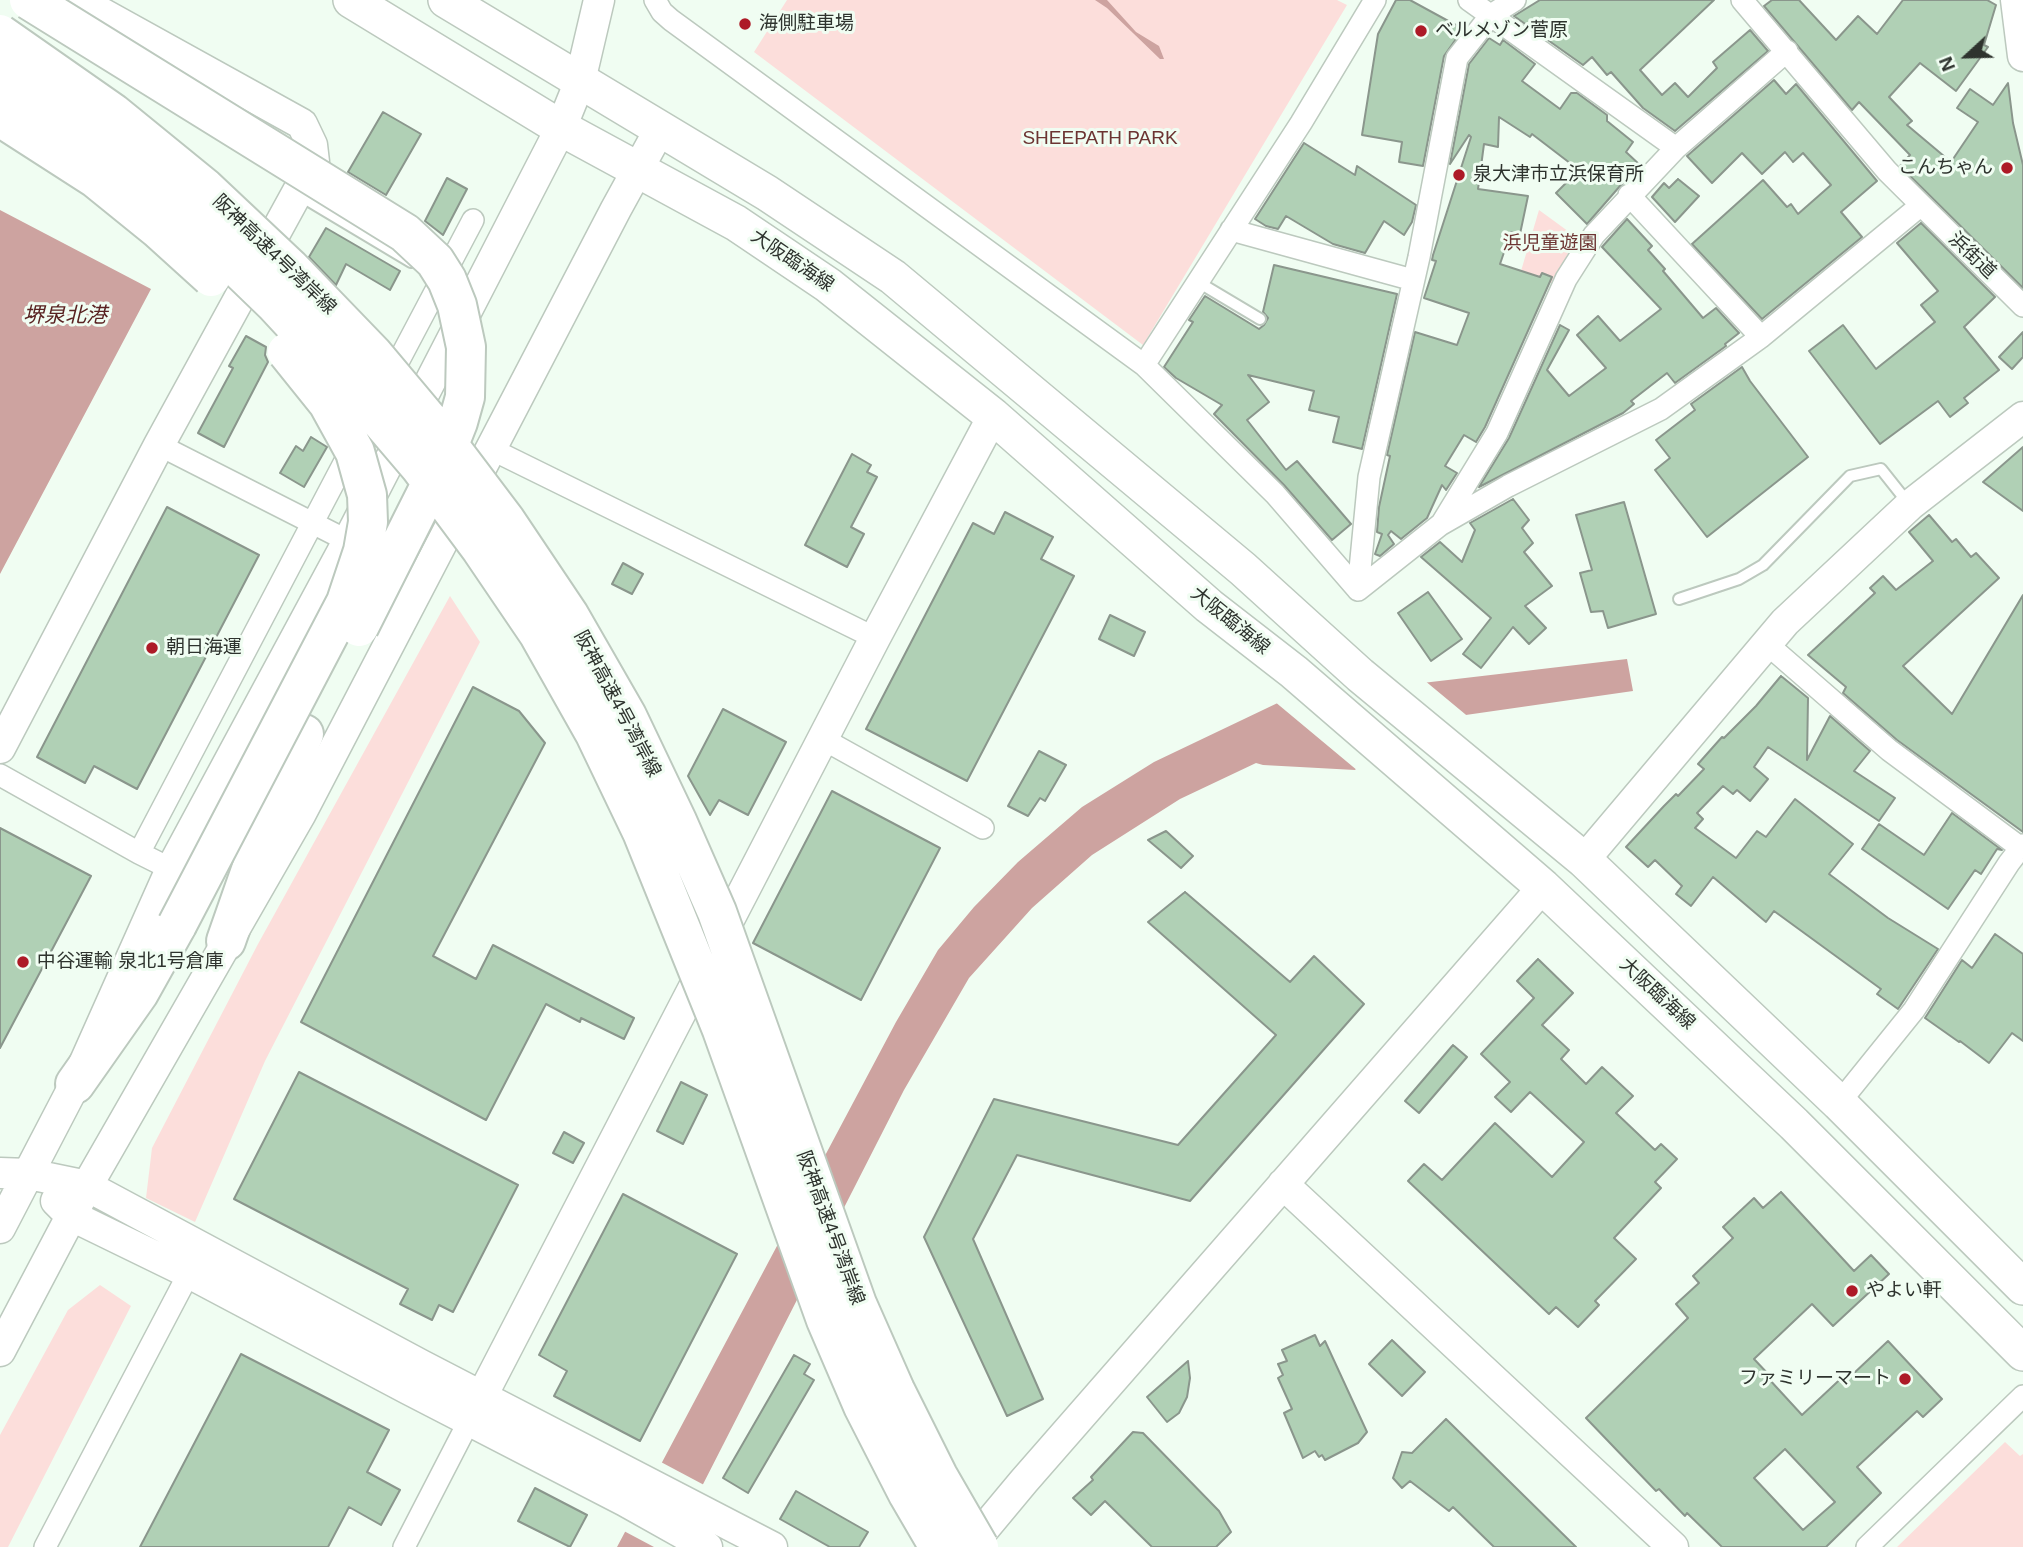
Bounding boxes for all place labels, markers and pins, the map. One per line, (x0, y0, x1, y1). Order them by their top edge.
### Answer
place label: 海側駐車場 (759, 13, 854, 35)
marker: 海側駐車場 (737, 16, 753, 32)
place label: ベルメゾン菅原 (1435, 20, 1568, 42)
marker: ベルメゾン菅原 (1413, 23, 1429, 39)
place label: こんちゃん (1898, 157, 1993, 179)
marker: こんちゃん (1999, 160, 2015, 176)
place label: 泉大津市立浜保育所 (1473, 164, 1644, 186)
marker: 泉大津市立浜保育所 (1451, 167, 1467, 183)
place label: 朝日海運 (166, 637, 242, 659)
marker: 朝日海運 (144, 640, 160, 656)
place label: 中谷運輸 泉北1号倉庫 (37, 951, 224, 973)
marker: 中谷運輸 泉北1号倉庫 (15, 954, 31, 970)
place label: やよい軒 (1866, 1280, 1942, 1302)
marker: やよい軒 (1844, 1283, 1860, 1299)
place label: ファミリーマート (1739, 1368, 1891, 1390)
marker: ファミリーマート (1897, 1371, 1913, 1387)

